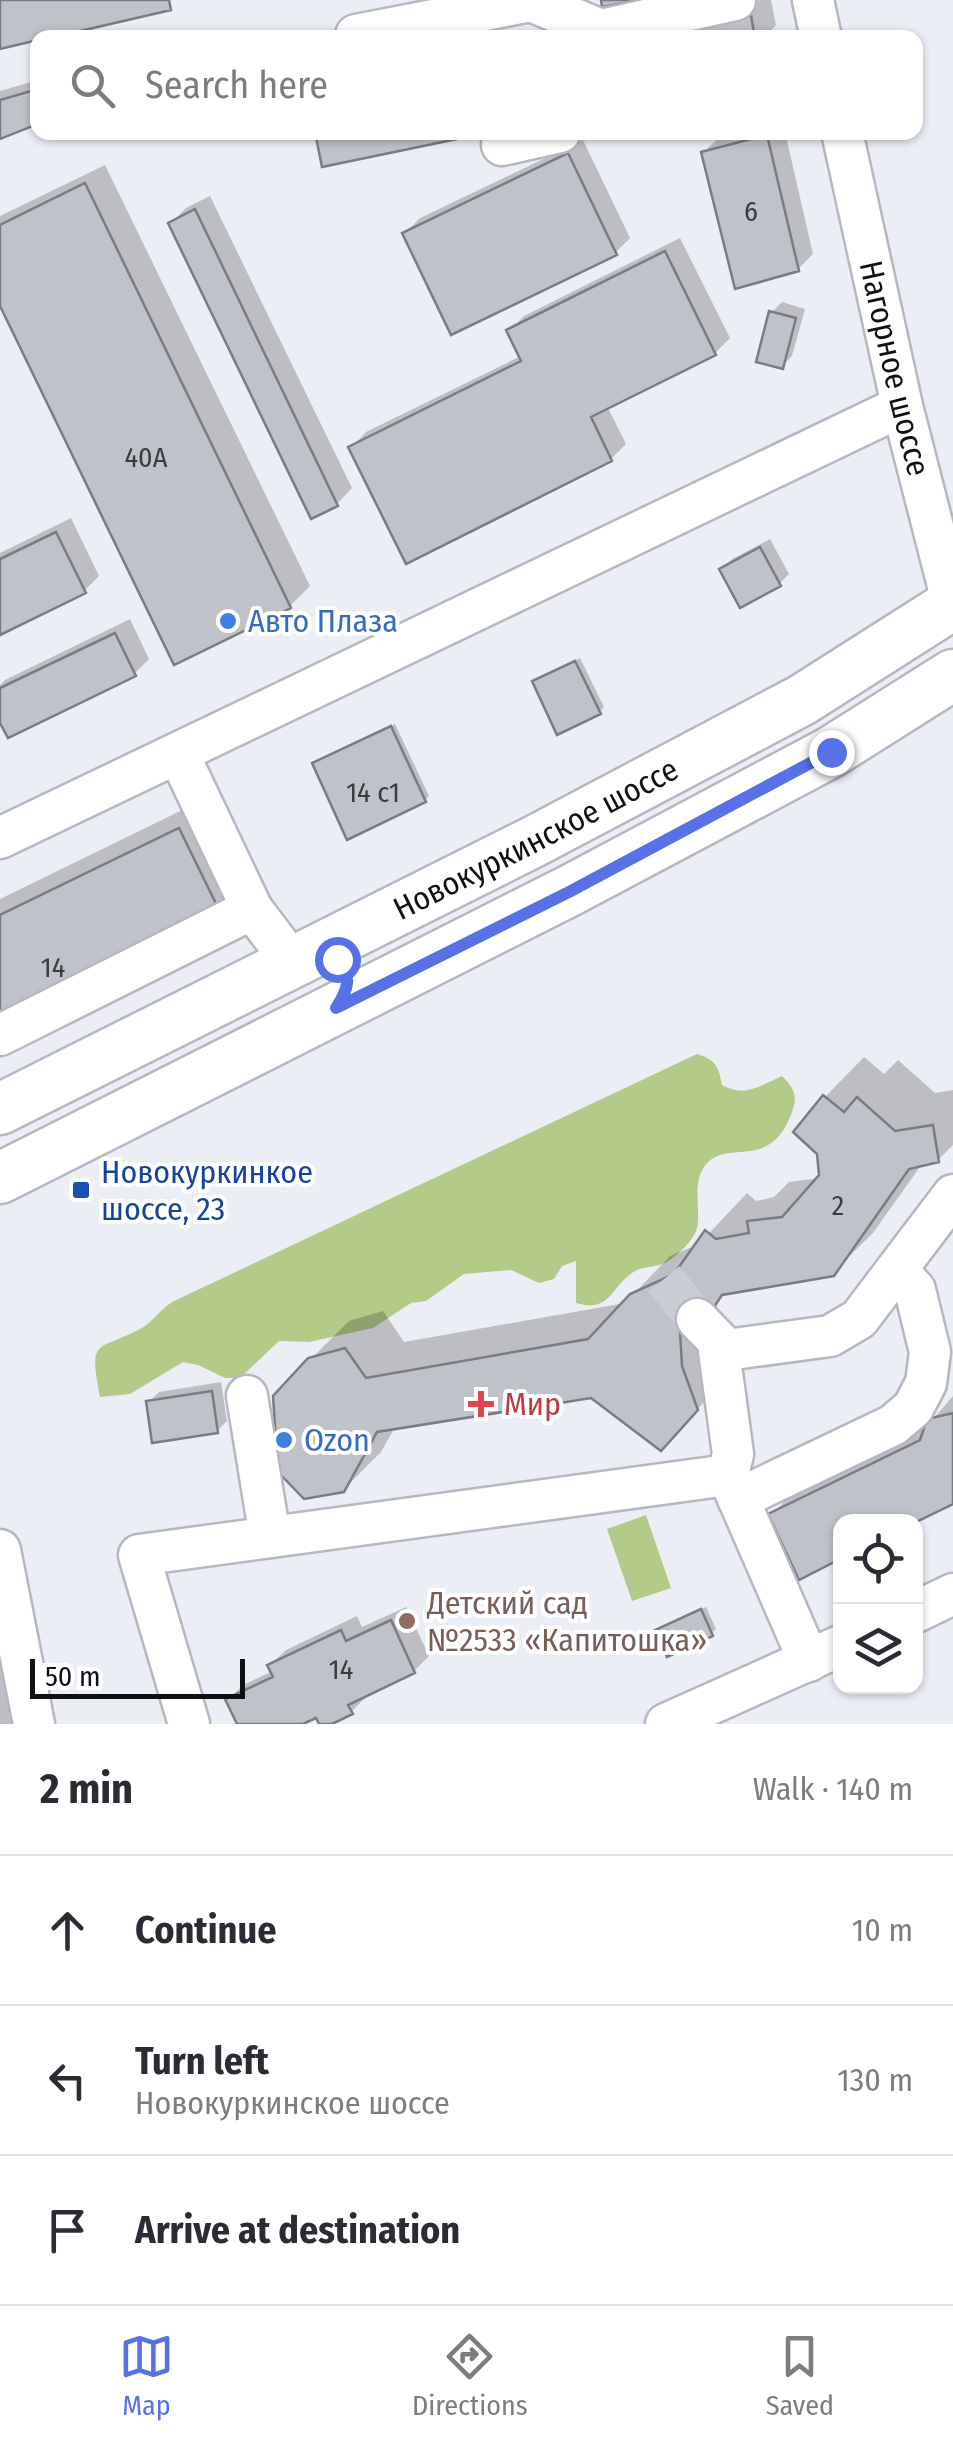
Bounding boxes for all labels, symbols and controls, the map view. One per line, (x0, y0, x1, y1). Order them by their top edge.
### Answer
search box (30, 30, 923, 140)
icon: search (65, 58, 120, 113)
text: Search here (145, 62, 328, 108)
house number: 6 (744, 195, 758, 228)
street label: Нагорное шоссе (852, 257, 938, 480)
house number: 40А (125, 441, 168, 474)
place label: Авто Плаза (248, 602, 398, 640)
marker: Авто Плаза (217, 610, 239, 632)
route end (809, 730, 855, 776)
street label: Новокуркинское шоссе (387, 750, 685, 928)
house number: 14 с1 (346, 776, 400, 809)
route start (315, 937, 361, 983)
house number: 14 (41, 951, 65, 984)
place label: Новокуркинкое шоссе, 23 (101, 1153, 313, 1228)
marker: Новокуркинкое шоссе, 23 (70, 1179, 92, 1201)
house number: 2 (832, 1189, 844, 1222)
place label: Мир (504, 1385, 561, 1423)
marker: Мир (468, 1391, 494, 1417)
place label: Ozon (304, 1421, 370, 1459)
marker: Ozon (273, 1429, 295, 1451)
map controls (833, 1514, 923, 1694)
button: locate (833, 1514, 923, 1604)
place label: Детский сад №2533 «Капитошка» (426, 1584, 707, 1659)
button: layers (833, 1604, 923, 1694)
marker: Детский сад №2533 «Капитошка» (396, 1610, 418, 1632)
house number: 14 (329, 1653, 353, 1686)
scale bar (30, 1654, 245, 1698)
text: 50 m (45, 1660, 101, 1693)
text: 2 min (40, 1764, 133, 1814)
text: Walk · 140 m (753, 1770, 913, 1808)
icon: ahead (40, 1903, 95, 1958)
text: Continue (135, 1907, 276, 1953)
text: 10 m (852, 1911, 913, 1949)
text: Turn left (135, 2038, 269, 2084)
icon: left (40, 2053, 95, 2108)
text: 130 m (837, 2061, 913, 2099)
text: Новокуркинское шоссе (135, 2084, 450, 2122)
icon: arrive (40, 2203, 95, 2258)
text: Arrive at destination (135, 2207, 460, 2253)
tab: Map (119, 2329, 174, 2422)
tab: Directions (412, 2329, 528, 2422)
tab: Saved (766, 2329, 834, 2422)

